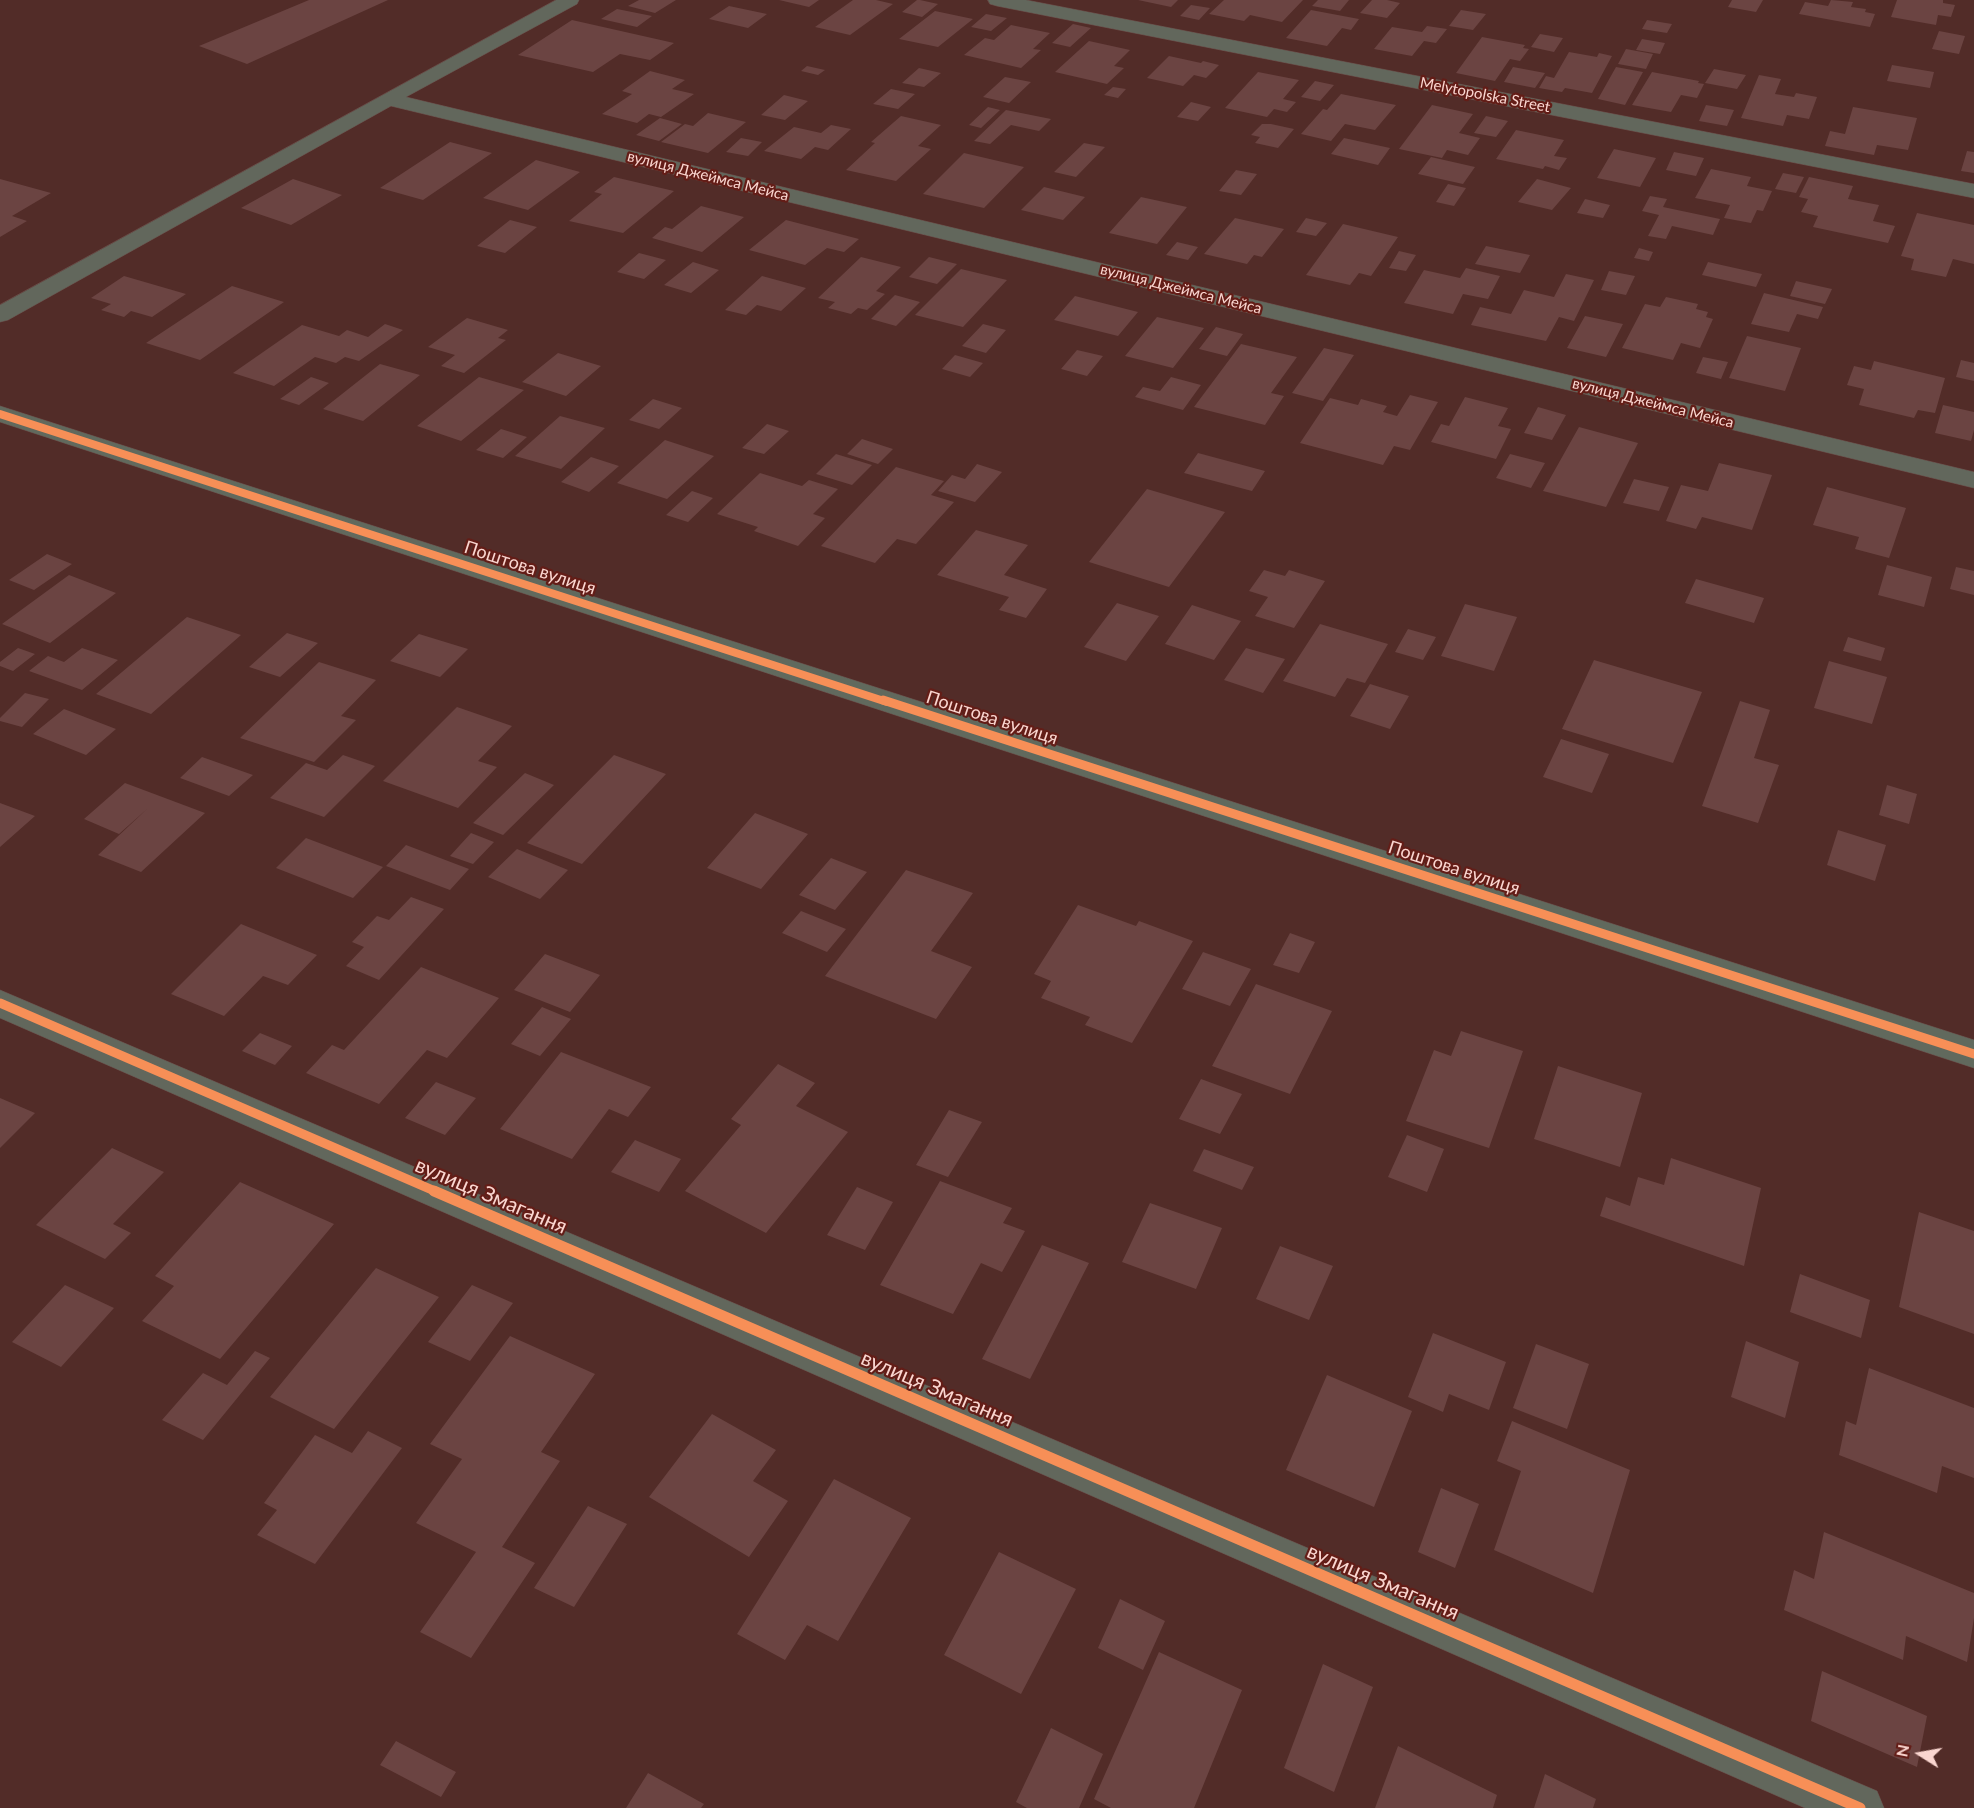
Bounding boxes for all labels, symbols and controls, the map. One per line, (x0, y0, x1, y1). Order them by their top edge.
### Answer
street label: Melytopolska Street (1418, 74, 1552, 116)
street label: вулиця Джеймса Мейса (625, 147, 791, 205)
street label: вулиця Джеймса Мейса (1098, 260, 1264, 318)
street label: вулиця Джеймса Мейса (1570, 374, 1736, 432)
street label: Поштова вулиця (461, 537, 599, 599)
street label: Поштова вулиця (923, 687, 1061, 749)
street label: Поштова вулиця (1385, 837, 1523, 899)
street label: вулиця Змагання (411, 1153, 571, 1239)
street label: вулиця Змагання (857, 1346, 1017, 1432)
street label: вулиця Змагання (1303, 1539, 1463, 1625)
north arrow (1890, 1724, 1950, 1784)
text: N (1891, 1743, 1912, 1758)

